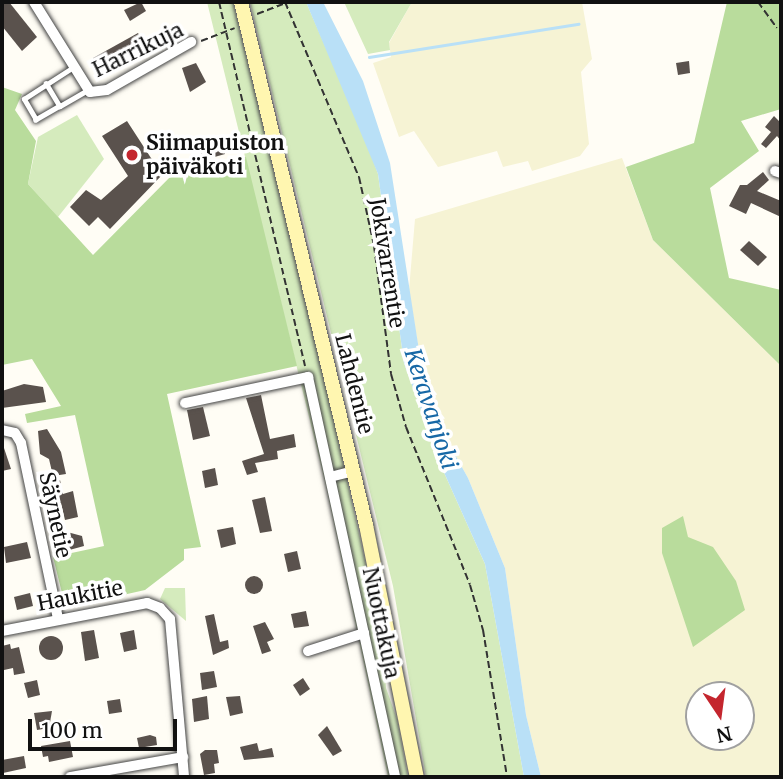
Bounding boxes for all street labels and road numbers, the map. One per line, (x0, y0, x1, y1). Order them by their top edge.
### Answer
street label: Harrikuja (89, 17, 187, 83)
street label: Jokivarrentie (364, 196, 410, 330)
street label: Lahdentie (329, 331, 379, 437)
street label: Säynetie (34, 470, 76, 560)
street label: Nuottakuja (357, 565, 405, 681)
street label: Haukitie (35, 575, 125, 617)

